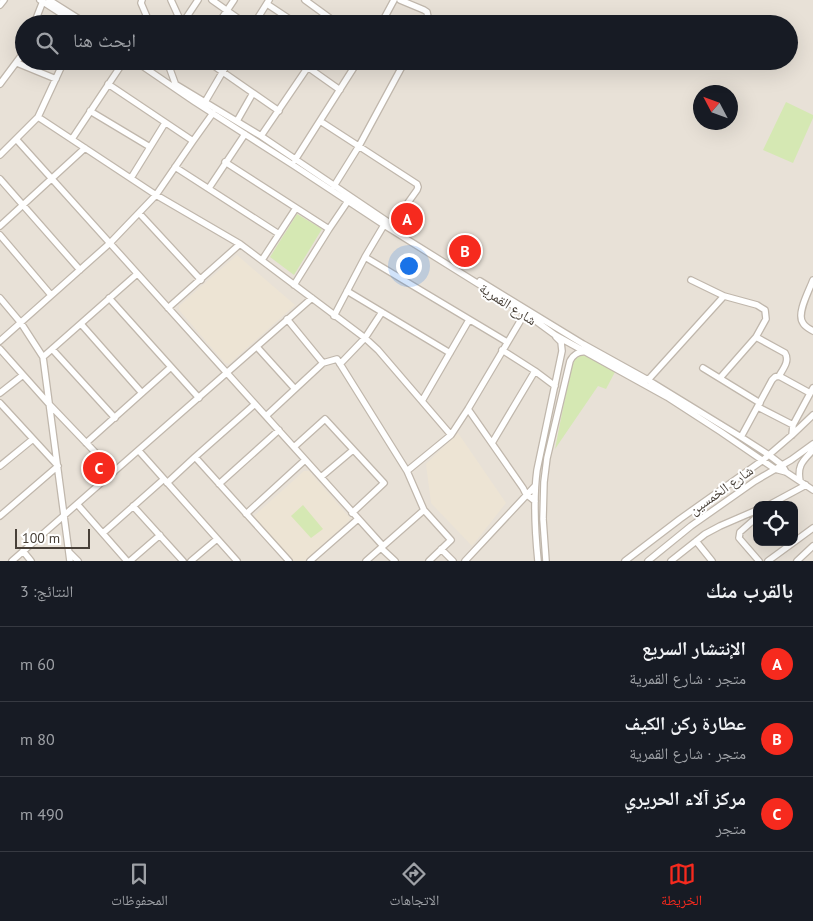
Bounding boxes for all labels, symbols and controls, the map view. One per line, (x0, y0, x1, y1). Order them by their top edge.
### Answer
search box (15, 15, 798, 70)
text: ابحث هنا (73, 28, 136, 52)
icon: search (33, 29, 61, 57)
north arrow (693, 85, 738, 130)
pin: A (391, 200, 423, 238)
pin: B (449, 232, 481, 270)
your location (396, 253, 422, 279)
street label: شارع القمرية (475, 279, 540, 330)
pin: C (83, 449, 115, 487)
street label: شارع الخمسين (685, 461, 757, 519)
map controls (753, 501, 798, 546)
button: locate (753, 501, 798, 546)
scale bar (15, 526, 90, 549)
text: 100 m (22, 529, 60, 547)
text: بالقرب منك (706, 577, 793, 604)
text: النتائج: 3 (20, 581, 73, 601)
text: الإنتشار السريع (642, 636, 746, 660)
text: 60 m (20, 654, 55, 674)
text: A (772, 654, 782, 674)
text: متجر · شارع القمرية (629, 668, 746, 688)
text: عطارة ركن الكيف (624, 711, 746, 735)
text: 80 m (20, 729, 55, 749)
text: B (772, 729, 782, 749)
text: متجر · شارع القمرية (629, 743, 746, 763)
text: مركز آلاء الحريري (624, 786, 746, 810)
text: 490 m (20, 804, 63, 824)
text: C (773, 804, 781, 824)
text: متجر (716, 818, 746, 838)
tab: المحفوظات (111, 860, 168, 914)
tab: الاتجاهات (390, 860, 439, 914)
tab: الخريطة (661, 860, 702, 914)

